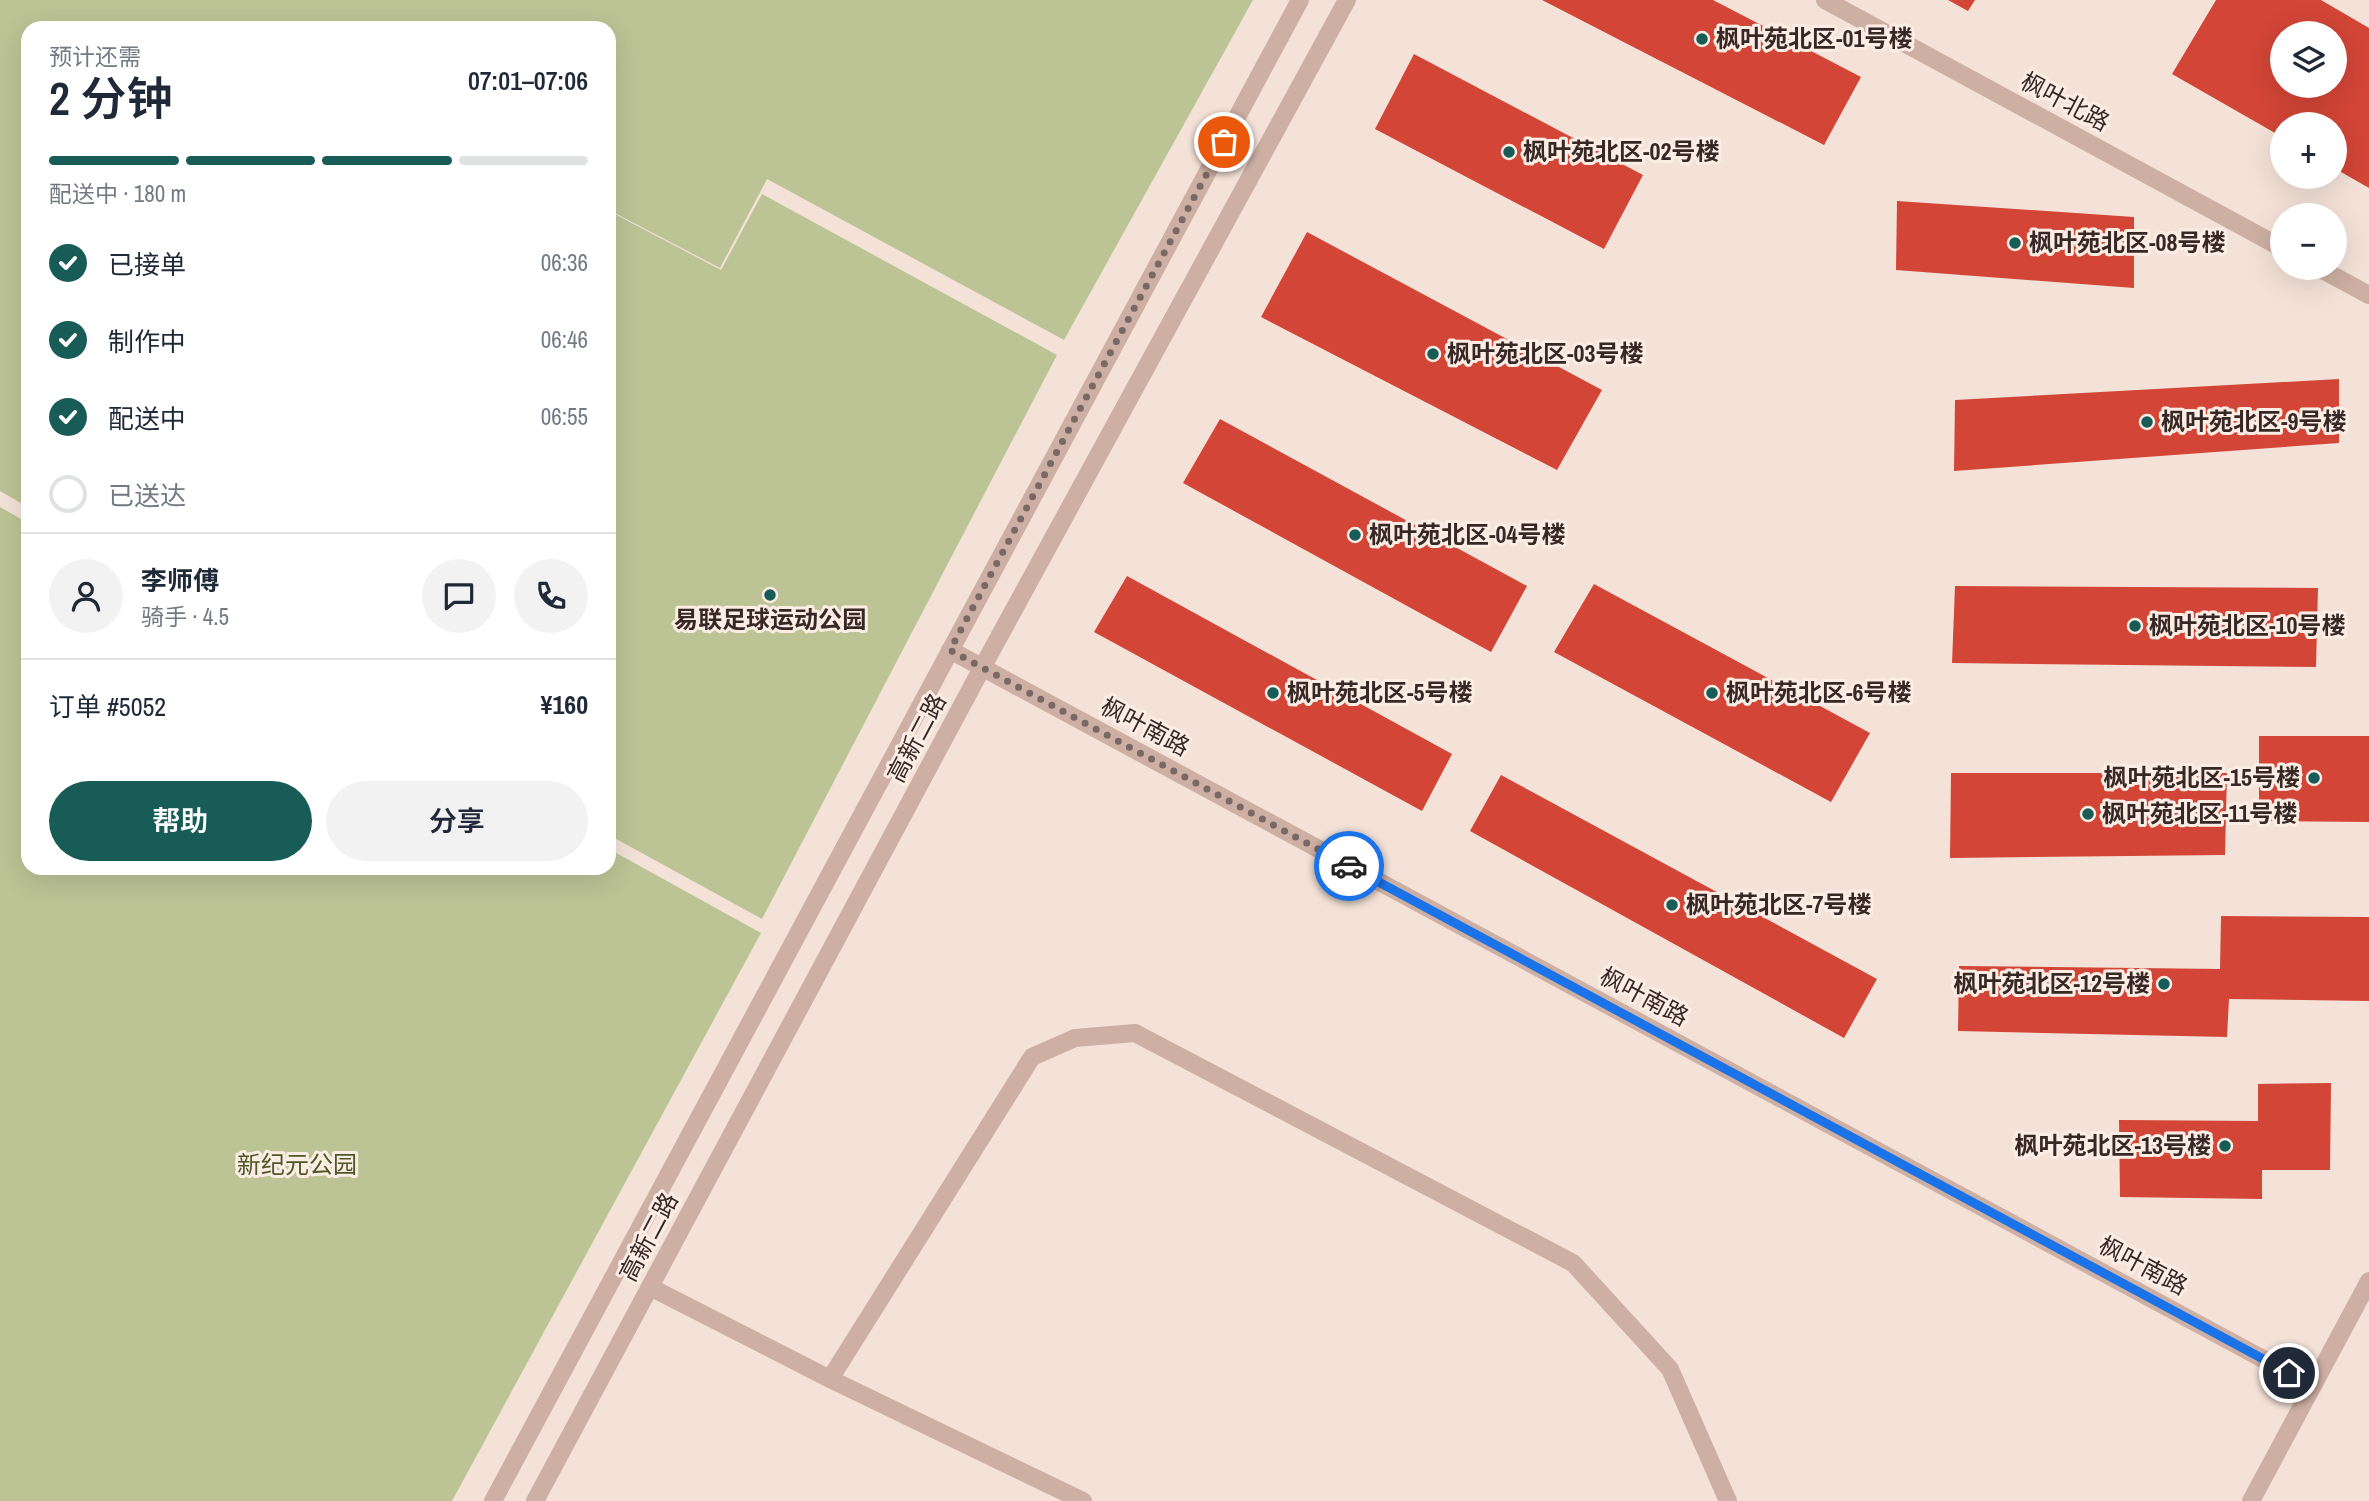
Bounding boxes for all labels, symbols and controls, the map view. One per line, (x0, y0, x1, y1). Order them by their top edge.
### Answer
map controls (2270, 21, 2347, 280)
button: layers (2270, 21, 2347, 98)
place label: 枫叶苑北区-01号楼 (1716, 22, 1912, 54)
marker: 枫叶苑北区-01号楼 (1694, 31, 1710, 47)
text: 预计还需 (49, 41, 141, 72)
text: 07:01–07:06 (468, 63, 588, 98)
street label: 枫叶北路 (2016, 64, 2115, 138)
text: 2 分钟 (49, 67, 172, 129)
pin (1194, 112, 1254, 172)
button: + (2270, 112, 2347, 189)
icon: bag (1205, 123, 1243, 161)
place label: 枫叶苑北区-02号楼 (1523, 135, 1719, 167)
marker: 枫叶苑北区-02号楼 (1501, 144, 1517, 160)
text: 配送中 · 180 m (49, 178, 186, 209)
button: − (2270, 203, 2347, 280)
place label: 枫叶苑北区-08号楼 (2029, 226, 2225, 258)
marker: 枫叶苑北区-08号楼 (2007, 235, 2023, 251)
icon: check (49, 244, 87, 282)
text: 已接单 (108, 247, 186, 282)
text: 06:36 (541, 247, 588, 278)
icon: check (49, 321, 87, 359)
text: 制作中 (108, 324, 186, 359)
text: 06:46 (541, 324, 588, 355)
place label: 枫叶苑北区-03号楼 (1447, 337, 1643, 369)
marker: 枫叶苑北区-03号楼 (1425, 346, 1441, 362)
icon: check (49, 398, 87, 436)
text: 配送中 (108, 401, 186, 436)
text: 06:55 (541, 401, 588, 432)
place label: 枫叶苑北区-9号楼 (2161, 405, 2347, 437)
marker: 枫叶苑北区-9号楼 (2139, 414, 2155, 430)
text: 已送达 (108, 478, 186, 513)
place label: 枫叶苑北区-04号楼 (1369, 518, 1565, 550)
marker: 枫叶苑北区-04号楼 (1347, 527, 1363, 543)
button: person (49, 559, 123, 633)
button: chat (422, 559, 496, 633)
button: phone (514, 559, 588, 633)
text: 李师傅 (141, 563, 219, 598)
marker: 易联足球运动公园 (762, 587, 778, 603)
text: 骑手 · 4.5 (141, 601, 229, 632)
place label: 易联足球运动公园 (674, 603, 866, 635)
place label: 枫叶苑北区-10号楼 (2149, 609, 2345, 641)
marker: 枫叶苑北区-10号楼 (2127, 618, 2143, 634)
place label: 枫叶苑北区-5号楼 (1287, 676, 1473, 708)
place label: 枫叶苑北区-6号楼 (1726, 676, 1912, 708)
marker: 枫叶苑北区-5号楼 (1265, 685, 1281, 701)
marker: 枫叶苑北区-6号楼 (1704, 685, 1720, 701)
text: ¥160 (541, 687, 588, 722)
street label: 高新二路 (879, 688, 953, 787)
text: 订单 #5052 (49, 689, 166, 724)
street label: 枫叶南路 (1096, 689, 1195, 763)
place label: 枫叶苑北区-15号楼 (2104, 761, 2300, 793)
marker: 枫叶苑北区-15号楼 (2306, 770, 2322, 786)
button: 帮助 (49, 781, 312, 861)
button: 分享 (326, 781, 588, 861)
place label: 枫叶苑北区-11号楼 (2102, 797, 2297, 829)
marker: 枫叶苑北区-11号楼 (2080, 806, 2096, 822)
courier (1314, 831, 1384, 901)
icon: car (1330, 847, 1368, 885)
place label: 枫叶苑北区-7号楼 (1686, 888, 1872, 920)
marker: 枫叶苑北区-7号楼 (1664, 897, 1680, 913)
street label: 枫叶南路 (1595, 959, 1694, 1033)
place label: 枫叶苑北区-12号楼 (1954, 967, 2150, 999)
marker: 枫叶苑北区-12号楼 (2156, 976, 2172, 992)
place label: 枫叶苑北区-13号楼 (2015, 1129, 2211, 1161)
marker: 枫叶苑北区-13号楼 (2217, 1138, 2233, 1154)
park label: 新纪元公园 (237, 1148, 357, 1180)
street label: 高新二路 (611, 1187, 685, 1286)
street label: 枫叶南路 (2094, 1228, 2193, 1302)
pin (2259, 1343, 2319, 1403)
icon: home (2270, 1354, 2308, 1392)

